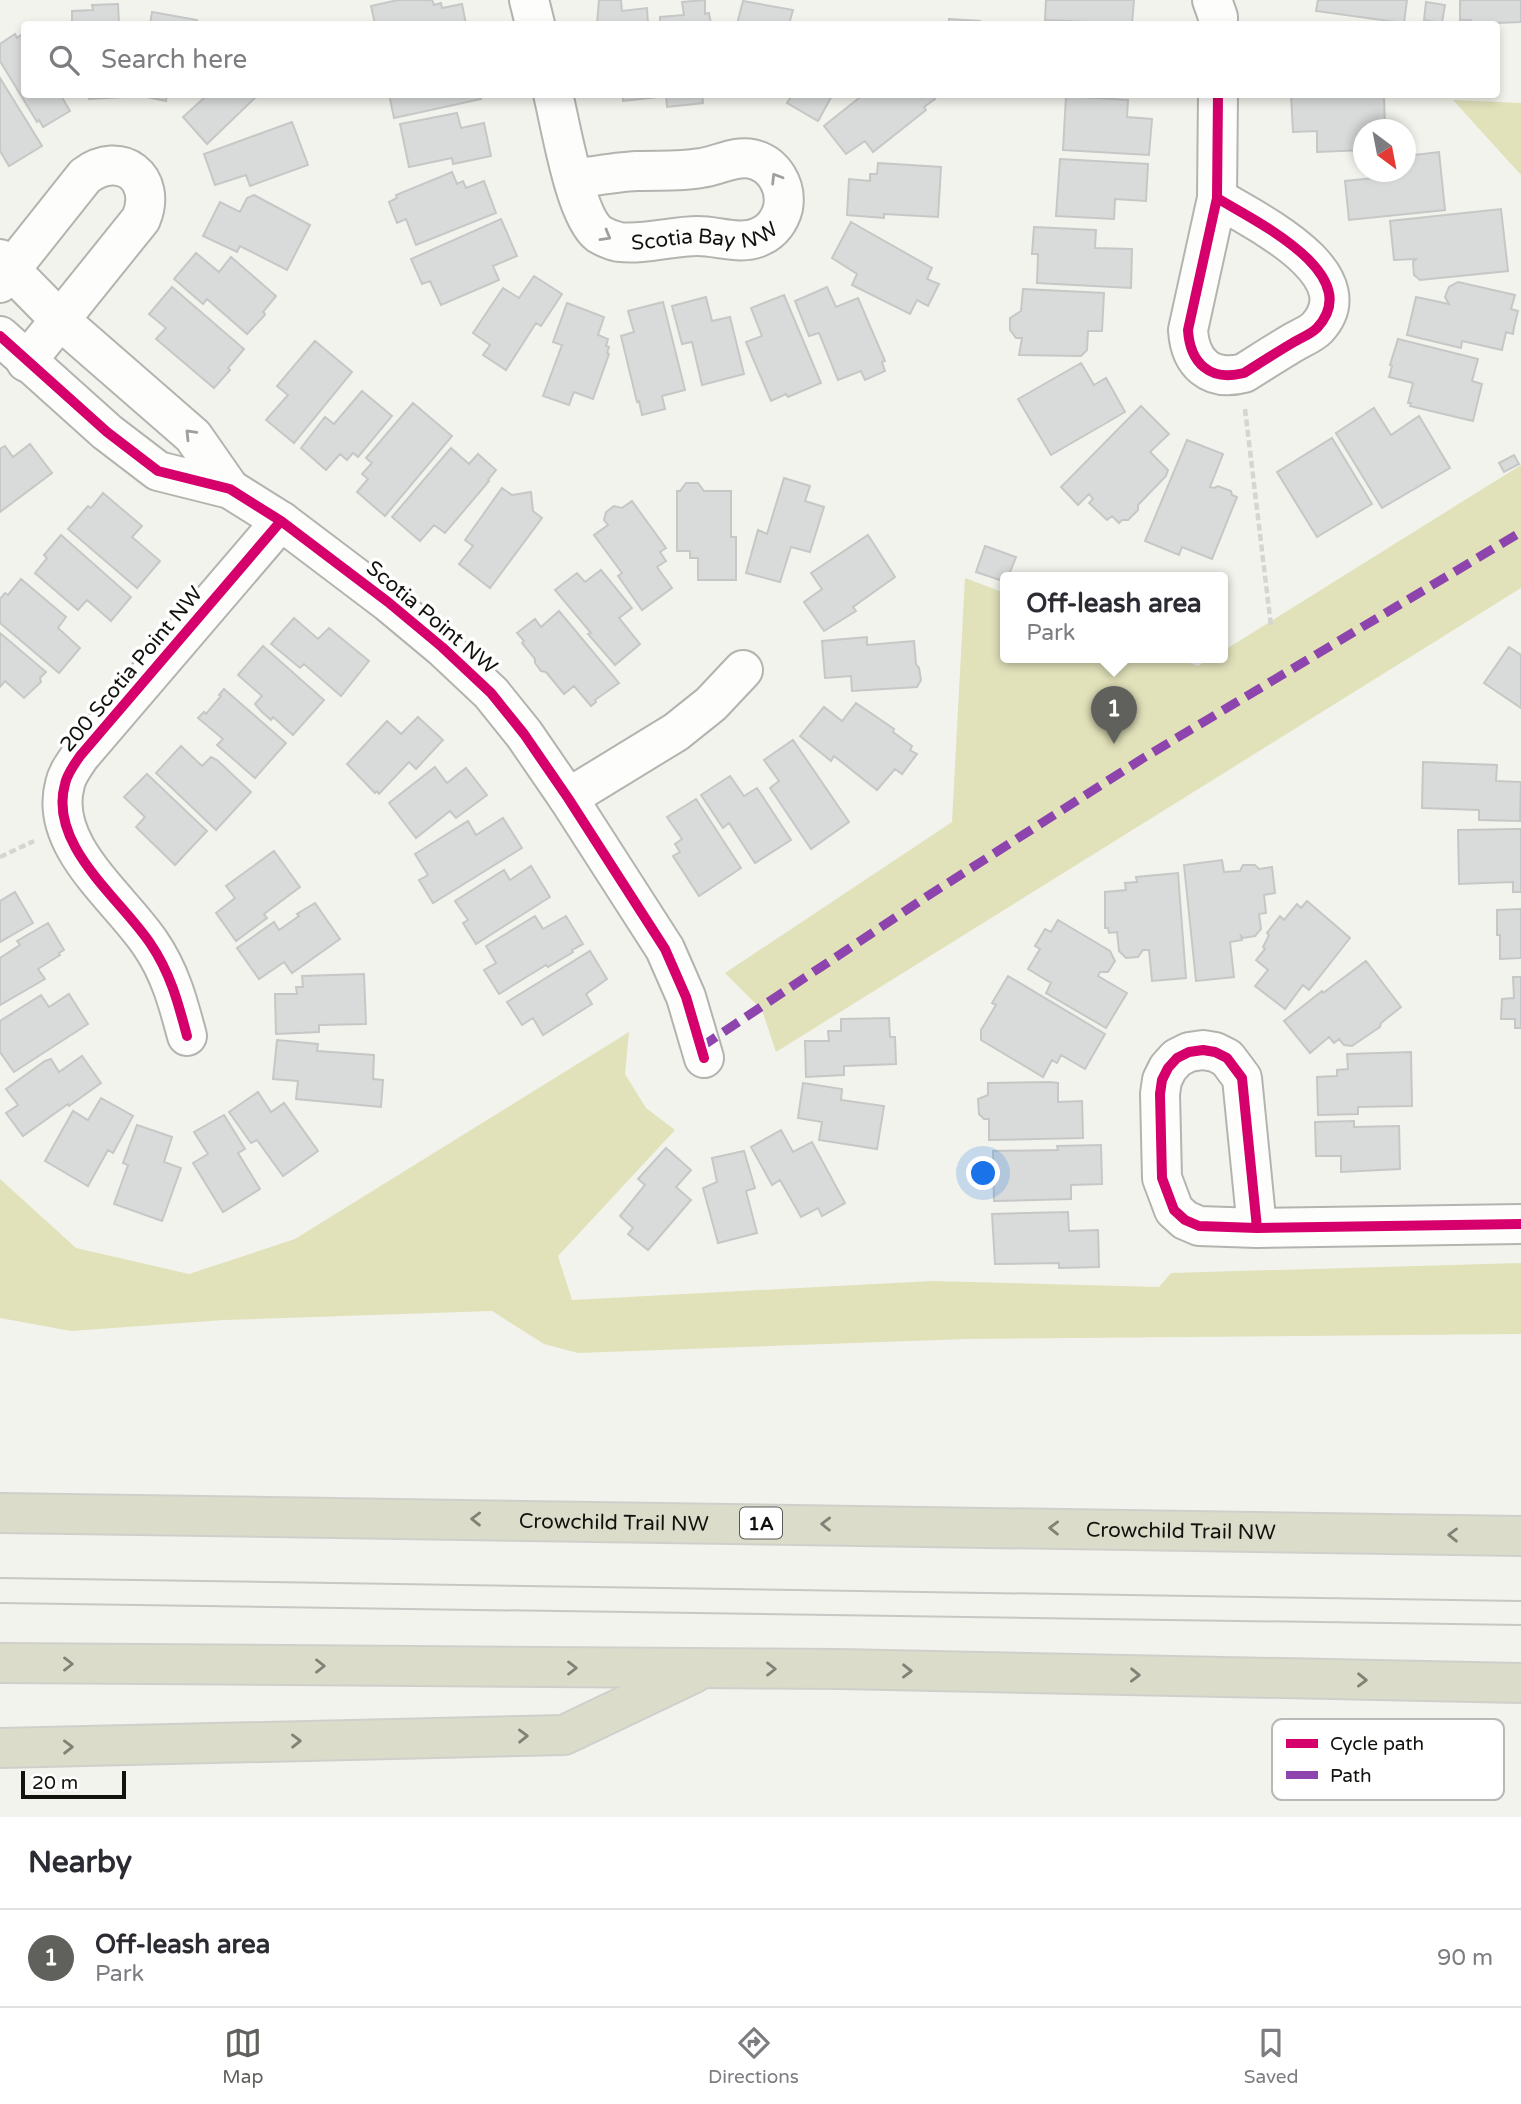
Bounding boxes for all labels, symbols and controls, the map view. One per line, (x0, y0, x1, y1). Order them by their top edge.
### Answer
search box (21, 21, 1500, 98)
icon: search (45, 41, 83, 79)
text: Search here (101, 44, 247, 75)
north arrow (1353, 119, 1416, 182)
one-way arrow (771, 173, 784, 186)
street label: Scotia Bay NW (631, 217, 783, 256)
one-way arrow (599, 228, 612, 241)
one-way arrow (185, 429, 198, 442)
street label: Scotia Point NW (361, 555, 502, 679)
popup (1000, 572, 1228, 663)
street label: 200 Scotia Point NW (55, 582, 208, 757)
text: Off-leash area (1026, 588, 1202, 619)
text: Park (1026, 619, 1075, 647)
pin: 1 (1091, 686, 1137, 744)
your location (966, 1156, 1000, 1190)
road number: 1A (740, 1508, 782, 1539)
street label: Crowchild Trail NW (519, 1509, 709, 1537)
one-way arrow (471, 1511, 481, 1527)
one-way arrow (821, 1517, 832, 1532)
street label: Crowchild Trail NW (1086, 1517, 1276, 1545)
one-way arrow (1048, 1521, 1059, 1536)
one-way arrow (1447, 1527, 1458, 1543)
one-way arrow (63, 1656, 74, 1672)
one-way arrow (315, 1658, 326, 1674)
one-way arrow (567, 1660, 578, 1676)
one-way arrow (766, 1661, 777, 1677)
one-way arrow (902, 1663, 913, 1679)
one-way arrow (1129, 1668, 1140, 1683)
one-way arrow (1357, 1672, 1368, 1687)
legend (1272, 1719, 1504, 1800)
one-way arrow (518, 1728, 529, 1744)
text: Cycle path (1330, 1733, 1424, 1755)
one-way arrow (290, 1734, 301, 1749)
one-way arrow (63, 1739, 74, 1754)
text: Path (1330, 1765, 1372, 1787)
scale bar (21, 1768, 126, 1800)
text: 20 m (32, 1772, 78, 1794)
text: Nearby (28, 1844, 132, 1881)
text: Off-leash area (95, 1929, 270, 1960)
text: 1 (44, 1944, 58, 1972)
text: 90 m (1437, 1944, 1493, 1972)
text: Park (95, 1960, 144, 1988)
tab: Map (222, 2024, 263, 2088)
tab: Directions (708, 2024, 799, 2088)
tab: Saved (1244, 2024, 1299, 2088)

